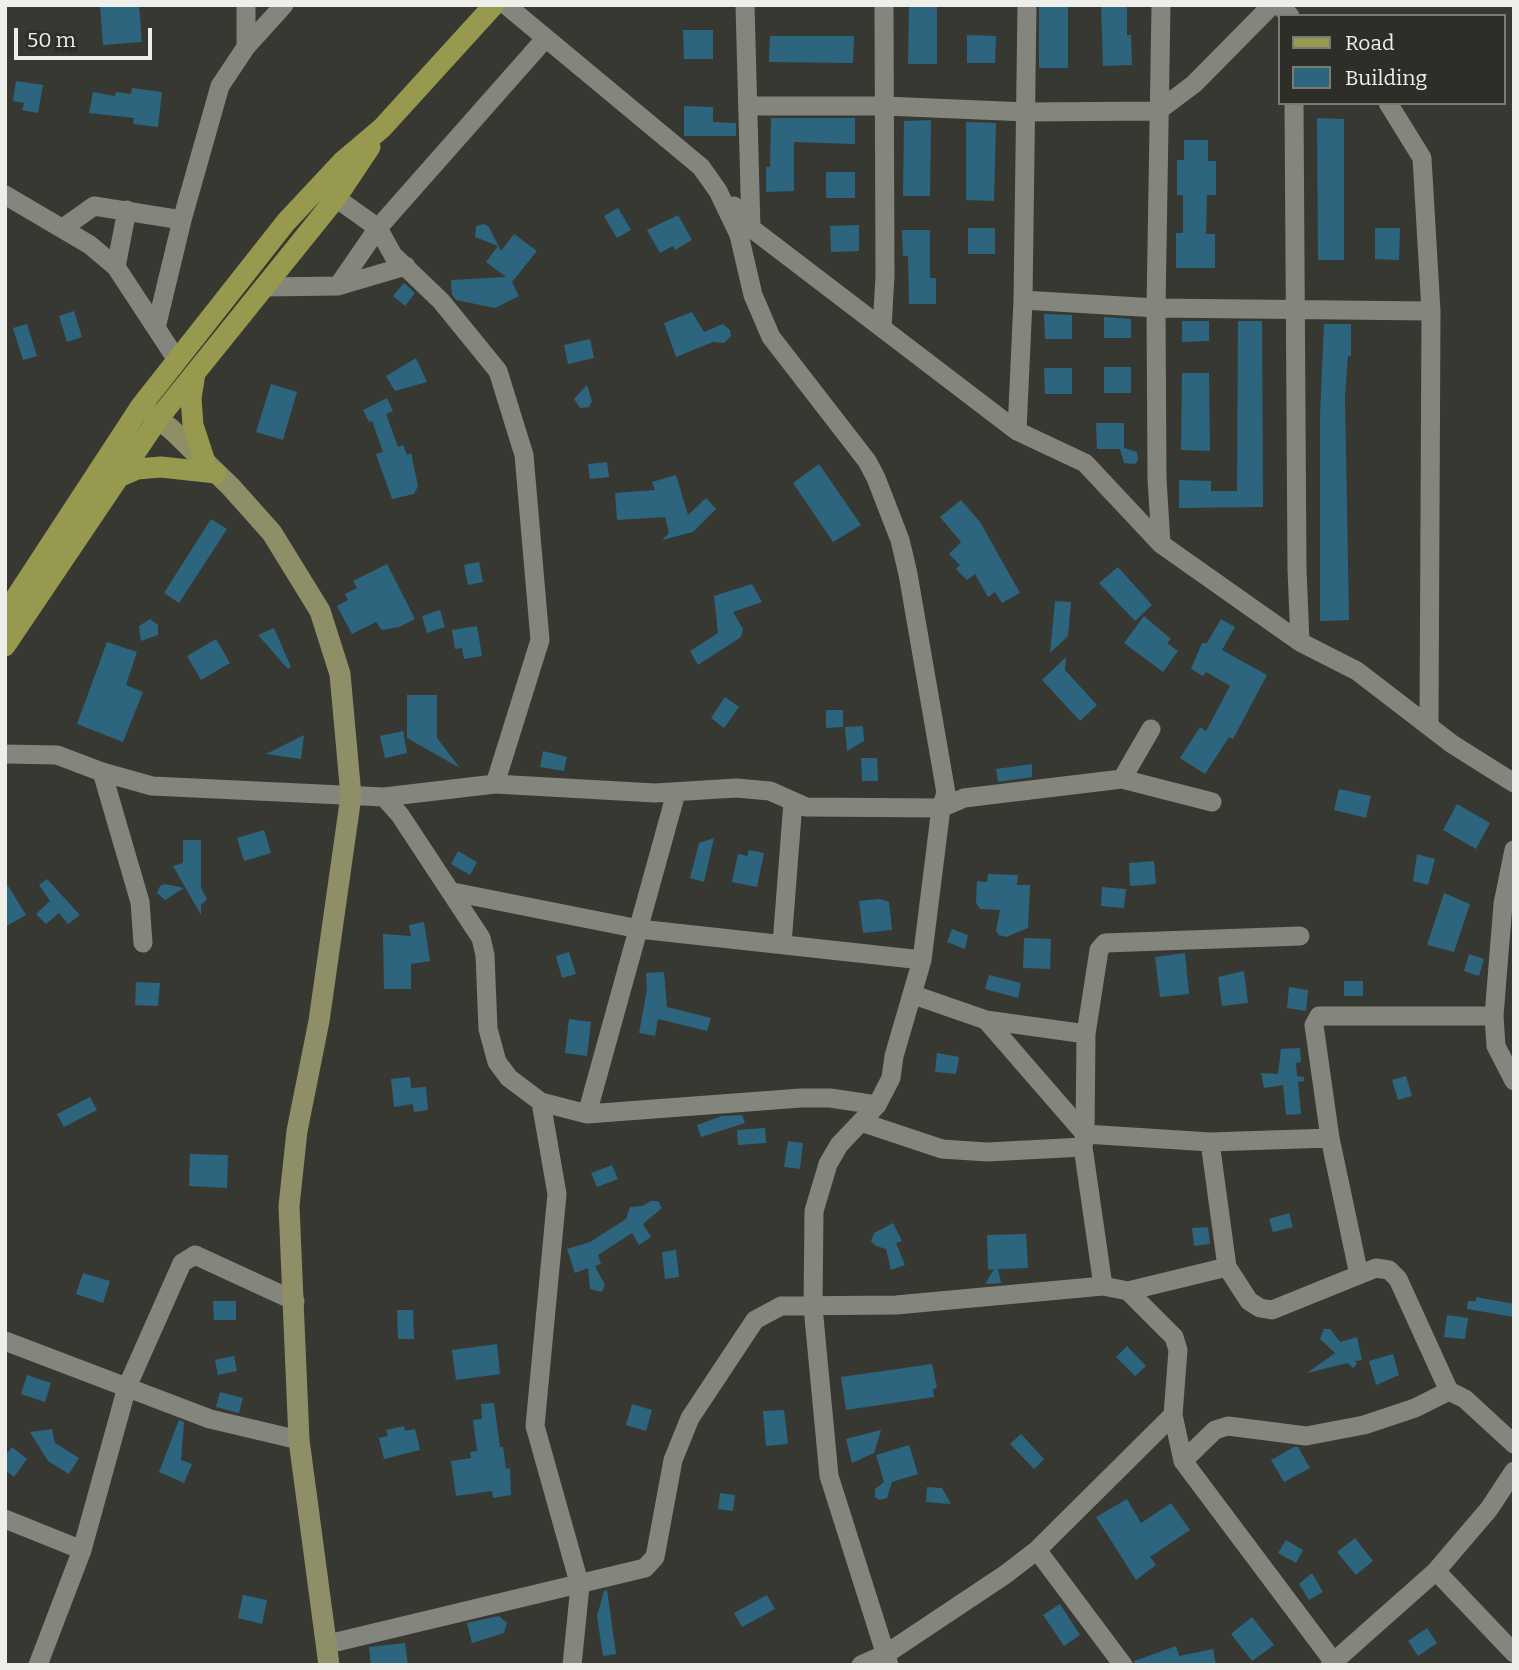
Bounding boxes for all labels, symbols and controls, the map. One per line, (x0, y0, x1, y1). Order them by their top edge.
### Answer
scale bar (18, 14, 156, 58)
legend (1278, 14, 1505, 105)
text: 50 m (27, 27, 76, 53)
text: Road (1345, 30, 1394, 56)
text: Building (1345, 65, 1427, 91)

